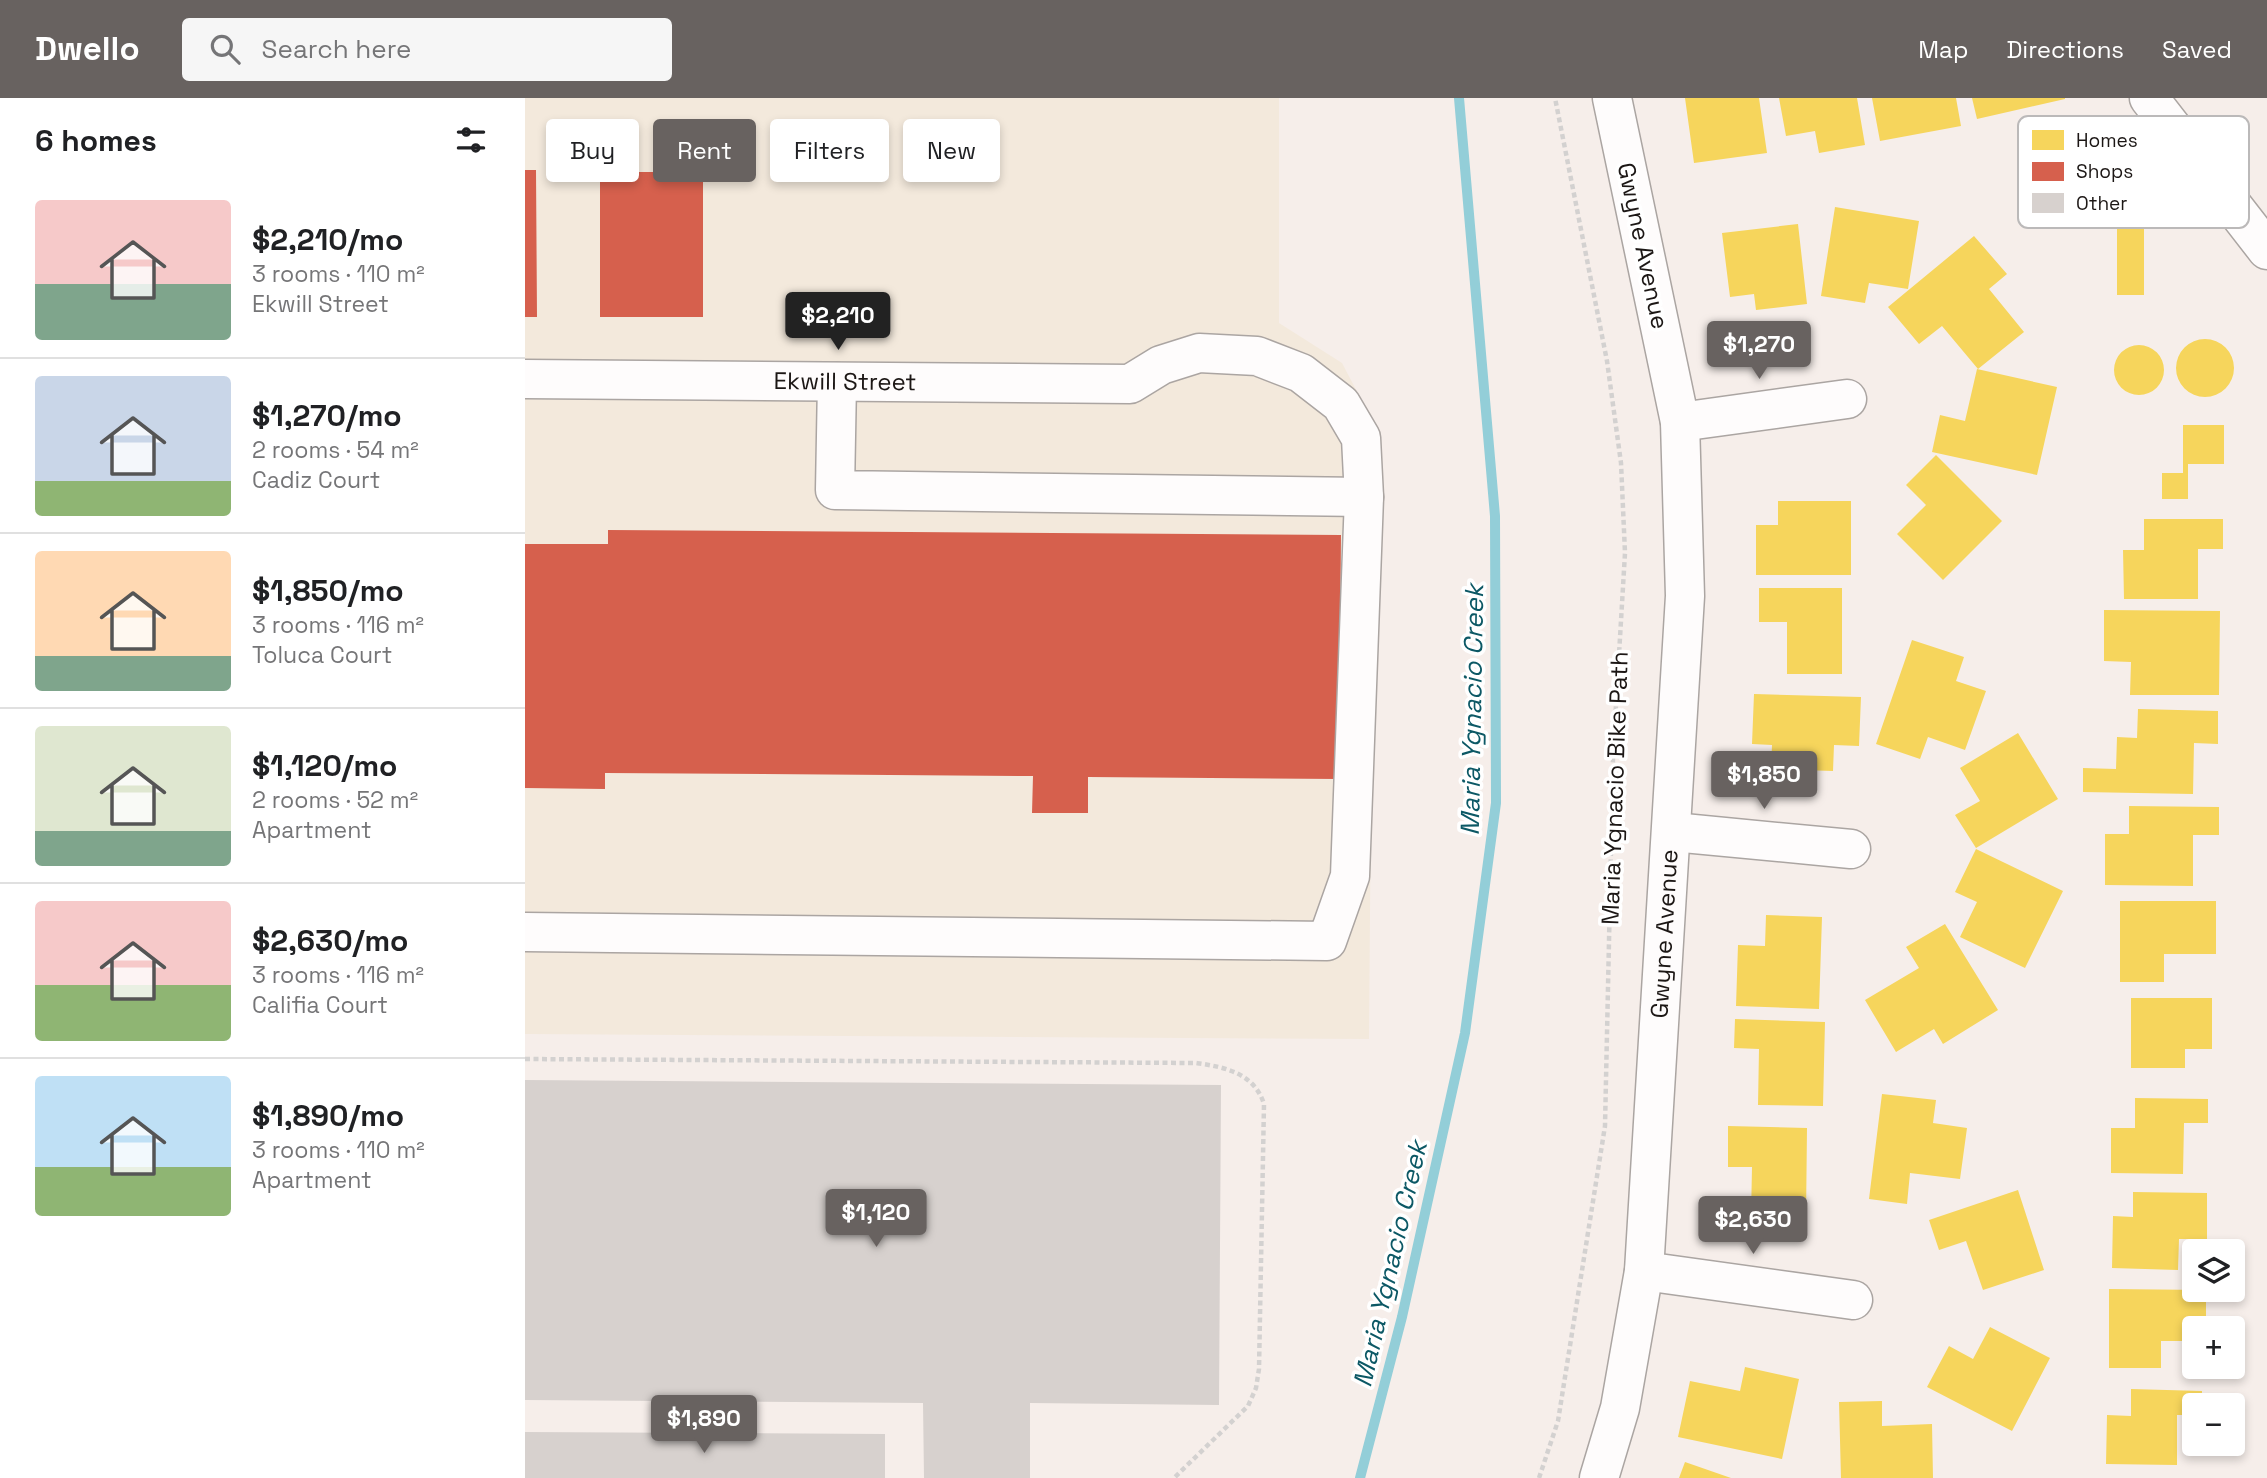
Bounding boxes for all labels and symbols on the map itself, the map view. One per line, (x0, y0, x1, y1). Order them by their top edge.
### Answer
legend (2018, 116, 2249, 228)
text: Homes (2076, 128, 2138, 153)
text: Shops (2076, 159, 2133, 184)
street label: Gwyne Avenue (1611, 160, 1676, 332)
text: Other (2076, 191, 2128, 216)
pin: $2,210 (781, 292, 895, 352)
pin: $1,270 (1702, 322, 1816, 381)
street label: Ekwill Street (773, 365, 917, 397)
water label: Maria Ygnacio Creek (1453, 581, 1491, 836)
street label: Maria Ygnacio Bike Path (1594, 651, 1635, 925)
pin: $1,850 (1707, 752, 1821, 811)
street label: Gwyne Avenue (1643, 848, 1685, 1019)
water label: Maria Ygnacio Creek (1345, 1135, 1435, 1390)
pin: $1,120 (819, 1190, 933, 1249)
pin: $2,630 (1696, 1196, 1810, 1256)
pin: $1,890 (647, 1396, 761, 1455)

